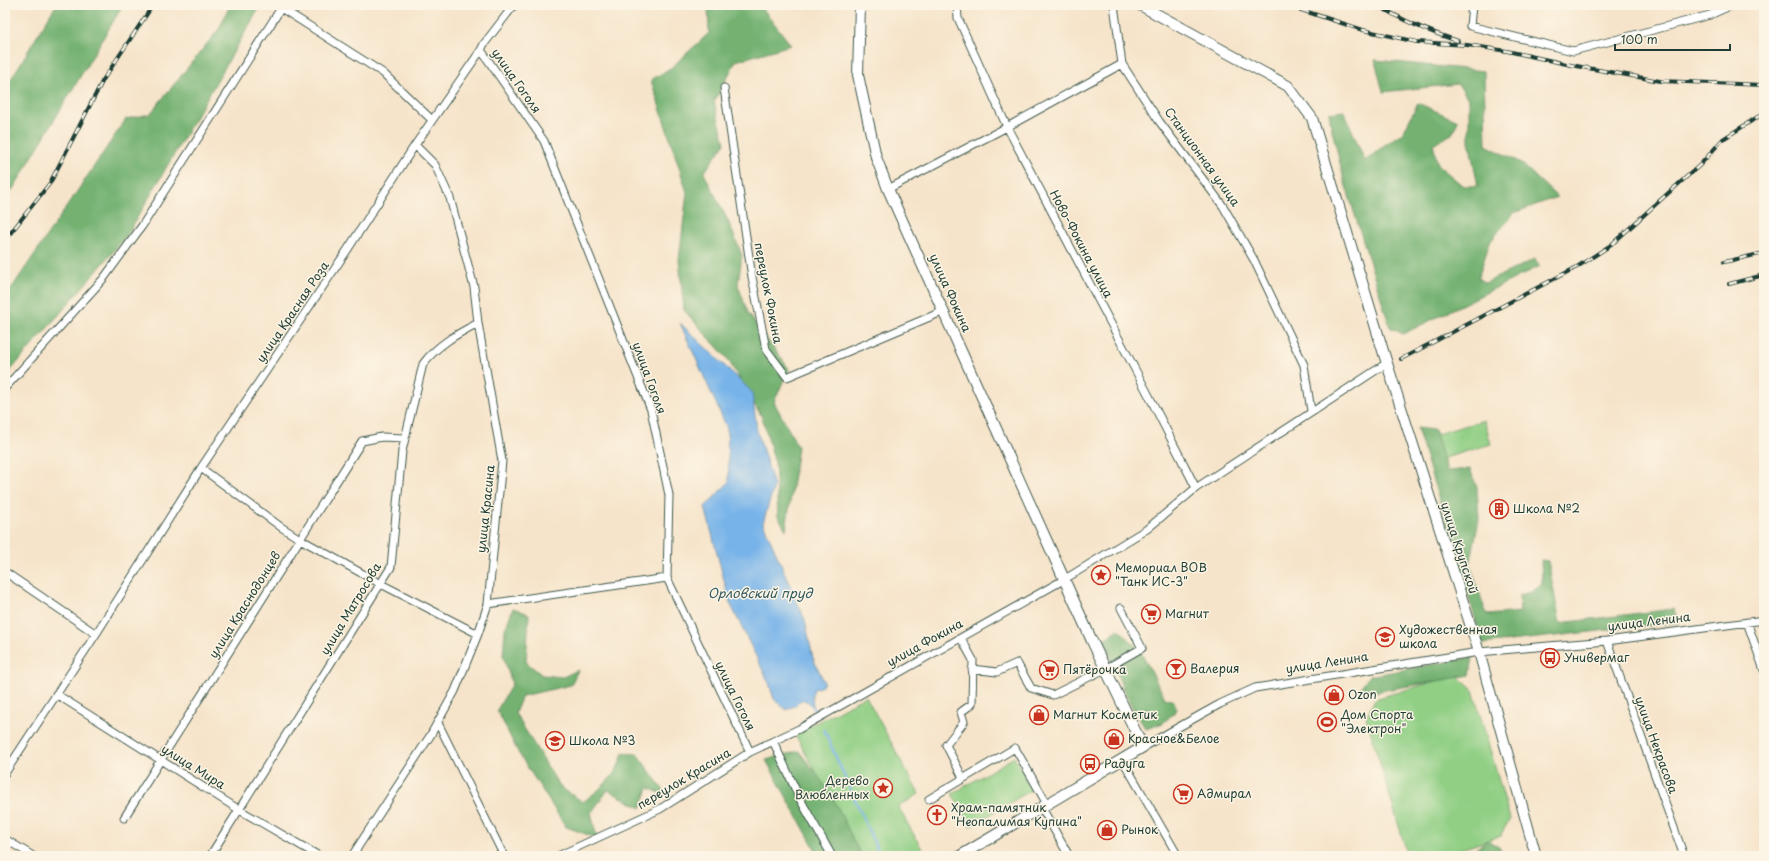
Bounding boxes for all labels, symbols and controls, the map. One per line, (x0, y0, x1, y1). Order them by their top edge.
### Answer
scale bar (1615, 26, 1730, 52)
text: 100 m (1621, 30, 1658, 48)
street label: улица Гоголя (488, 44, 546, 117)
street label: Станционная улица (1161, 103, 1245, 210)
street label: Ново-Фокина улица (1046, 186, 1118, 301)
street label: переулок Фокина (750, 241, 788, 345)
street label: улица Фокина (925, 250, 977, 335)
street label: улица Красная Роза (251, 257, 333, 366)
street label: улица Гоголя (629, 339, 671, 416)
street label: улица Красина (471, 464, 499, 554)
building icon: Школа №2 (1488, 498, 1510, 520)
place label: Школа №2 (1513, 499, 1580, 517)
street label: улица Крупской (1437, 500, 1483, 596)
street label: улица Краснодонцев (204, 547, 284, 661)
street label: улица Матросова (315, 558, 385, 658)
place label: Мемориал ВОВ "Танк ИС-3" (1115, 558, 1207, 590)
place icon: Мемориал ВОВ "Танк ИС-3" (1090, 564, 1112, 586)
water label: Орловский пруд (708, 583, 814, 602)
supermarket icon: Магнит (1140, 603, 1162, 625)
place label: Магнит (1165, 604, 1210, 622)
street label: улица Ленина (1606, 607, 1692, 635)
street label: улица Фокина (883, 614, 966, 670)
place label: Художественная школа (1399, 620, 1497, 652)
school or university icon: Художественная школа (1374, 626, 1396, 648)
street label: улица Ленина (1284, 647, 1370, 677)
bus stop icon: Универмаг (1539, 647, 1561, 669)
place label: Универмаг (1564, 648, 1630, 666)
street label: улица Гоголя (711, 658, 761, 733)
bar icon: Валерия (1165, 658, 1187, 680)
supermarket icon: Пятёрочка (1038, 659, 1060, 681)
place label: Валерия (1190, 659, 1239, 677)
place label: Пятёрочка (1063, 660, 1127, 678)
shop icon: Ozon (1323, 684, 1345, 706)
place label: Ozon (1348, 685, 1377, 703)
street label: улица Некрасова (1631, 693, 1683, 796)
shop icon: Магнит Косметик (1028, 704, 1050, 726)
place label: Магнит Косметик (1053, 705, 1158, 723)
place label: Дом Спорта "Электрон" (1340, 705, 1414, 737)
sports icon: Дом Спорта "Электрон" (1316, 711, 1338, 733)
shop icon: Красное&Белое (1103, 728, 1125, 750)
place label: Красное&Белое (1128, 729, 1220, 747)
school or university icon: Школа №3 (544, 730, 566, 752)
place label: Школа №3 (569, 731, 636, 749)
street label: улица Мира (158, 739, 229, 793)
street label: переулок Красина (633, 743, 734, 813)
bus stop icon: Радуга (1079, 753, 1101, 775)
place label: Радуга (1104, 754, 1146, 772)
place label: Дерево Влюбленных (795, 771, 869, 803)
place icon: Дерево Влюбленных (872, 777, 894, 799)
supermarket icon: Адмирал (1172, 783, 1194, 805)
place label: Адмирал (1197, 784, 1252, 802)
place label: Храм-памятник "Неопалимая Купина" (951, 798, 1082, 830)
church icon: Храм-памятник "Неопалимая Купина" (926, 804, 948, 826)
shop icon: Рынок (1096, 819, 1118, 841)
place label: Рынок (1121, 820, 1159, 838)

